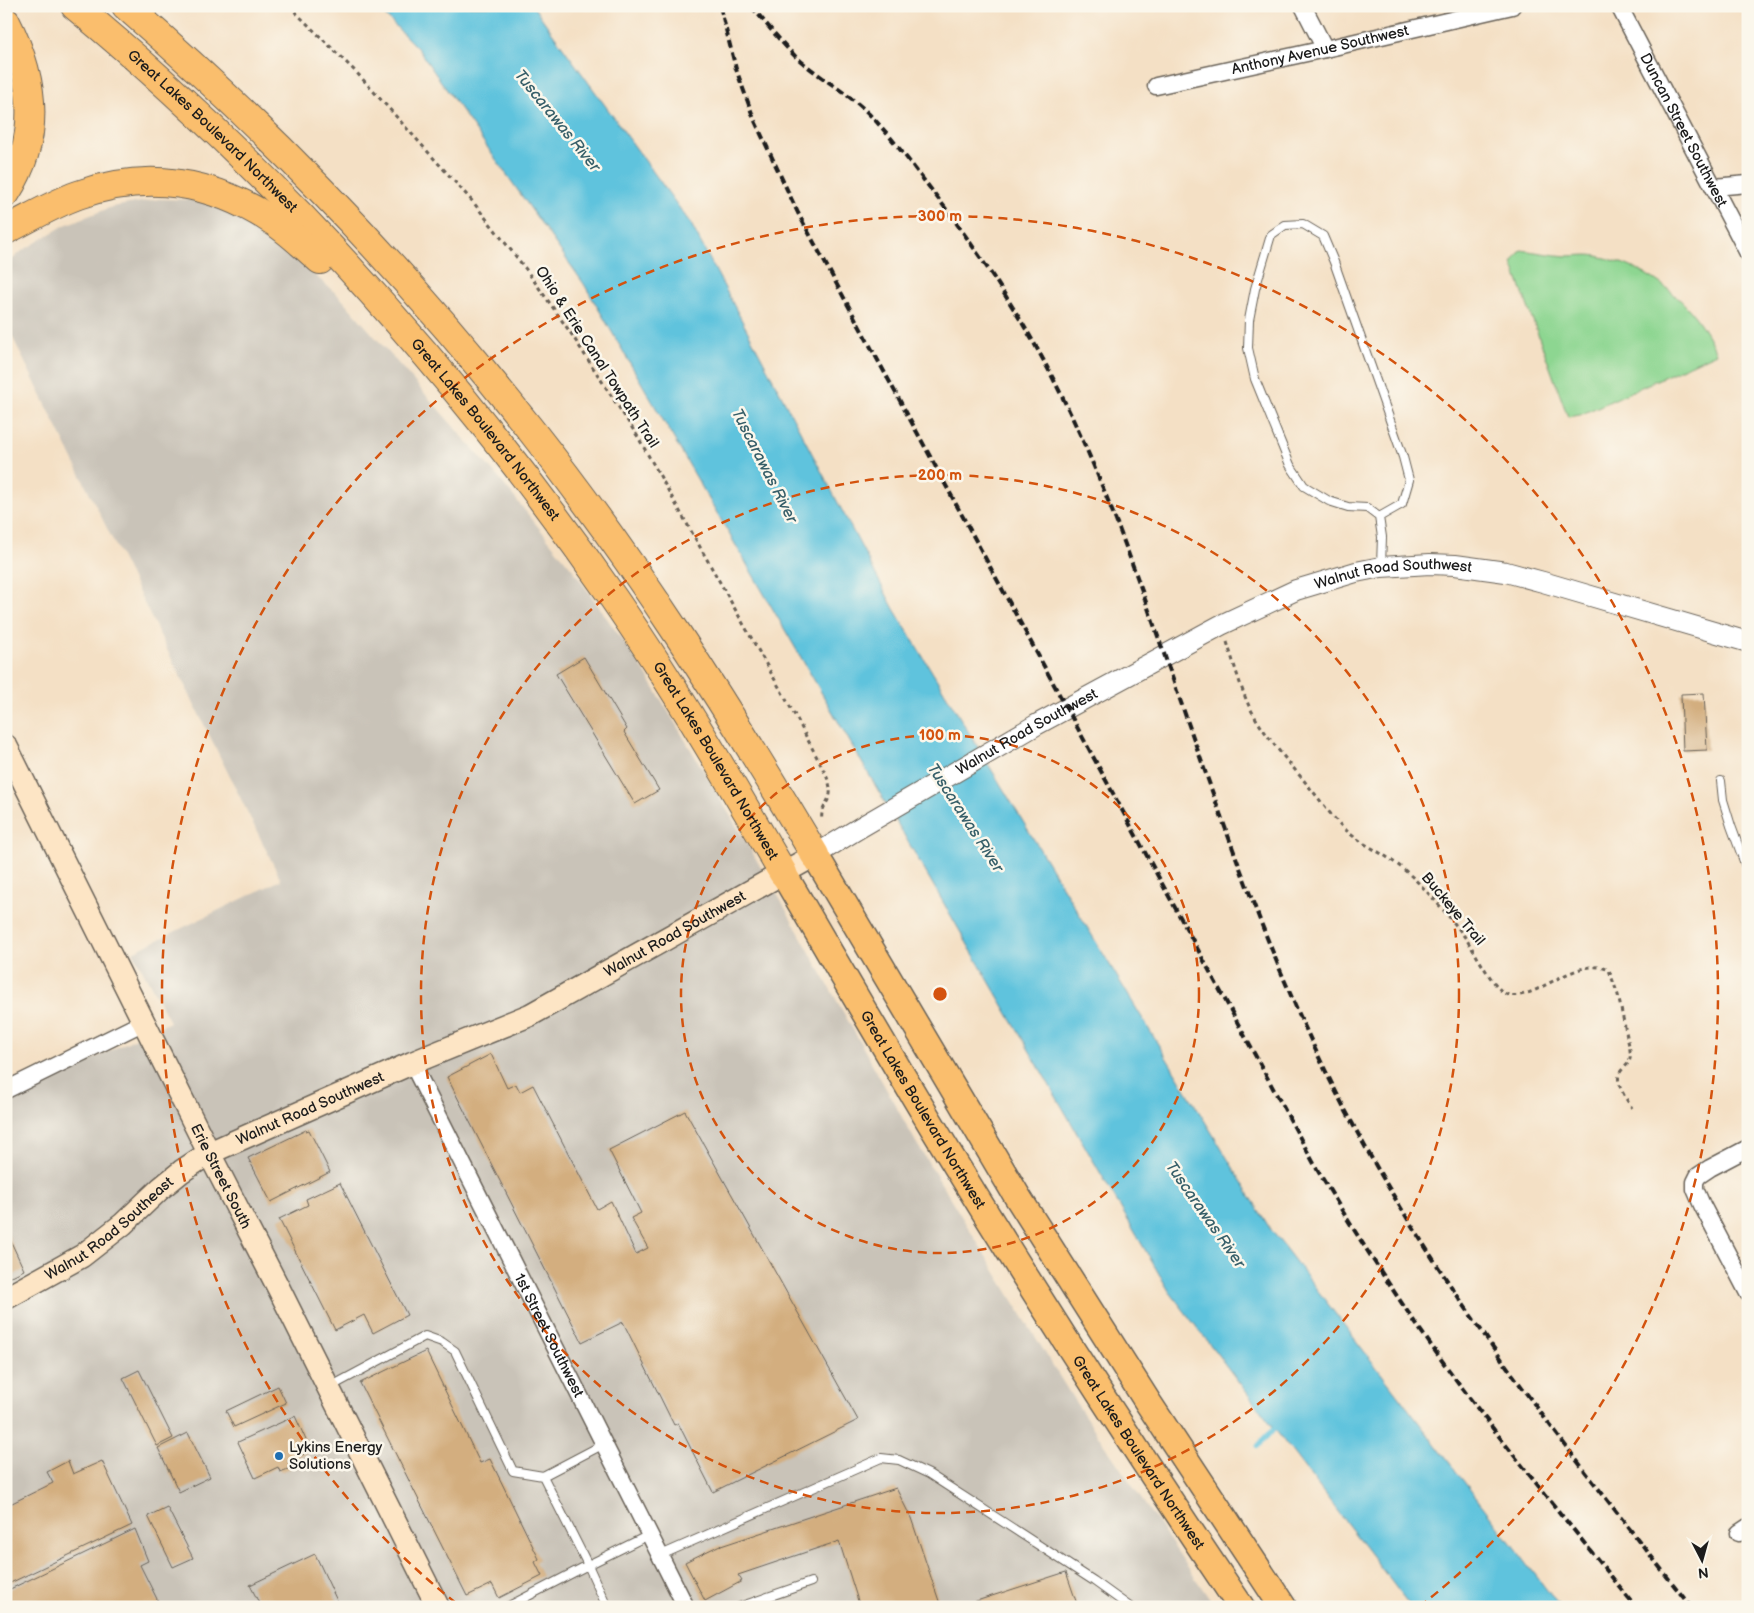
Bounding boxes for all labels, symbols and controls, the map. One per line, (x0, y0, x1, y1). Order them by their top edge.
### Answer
street label: Anthony Avenue Southwest (1230, 20, 1411, 79)
street label: Great Lakes Boulevard Northwest (124, 45, 302, 217)
street label: Duncan Street Southwest (1636, 50, 1732, 211)
water label: Tuscarawas River (510, 66, 605, 177)
text: 300 m (918, 207, 962, 226)
street label: Ohio & Erie Canal Towpath Trail (531, 263, 663, 451)
street label: Great Lakes Boulevard Northwest (407, 334, 564, 525)
water label: Tuscarawas River (727, 406, 802, 527)
text: 200 m (918, 466, 962, 485)
street label: Walnut Road Southwest (1312, 554, 1474, 593)
street label: Great Lakes Boulevard Northwest (649, 658, 783, 864)
street label: Walnut Road Southwest (952, 684, 1101, 779)
text: 100 m (919, 726, 961, 745)
water label: Tuscarawas River (923, 760, 1008, 877)
street label: Buckeye Trail (1417, 869, 1489, 949)
street label: Walnut Road Southwest (600, 886, 749, 981)
centre of rings (931, 985, 949, 1003)
street label: Great Lakes Boulevard Northwest (856, 1007, 990, 1213)
street label: Walnut Road Southwest (233, 1067, 387, 1149)
street label: Erie Street South (186, 1121, 256, 1232)
water label: Tuscarawas River (1161, 1158, 1250, 1273)
street label: Walnut Road Southeast (42, 1172, 177, 1284)
street label: 1st Street Southwest (510, 1270, 588, 1401)
street label: Great Lakes Boulevard Northwest (1068, 1352, 1209, 1553)
place label: Lykins Energy Solutions (289, 1438, 383, 1474)
marker: Lykins Energy Solutions (273, 1450, 285, 1462)
north arrow (1676, 1536, 1726, 1586)
text: N (1697, 1563, 1709, 1581)

